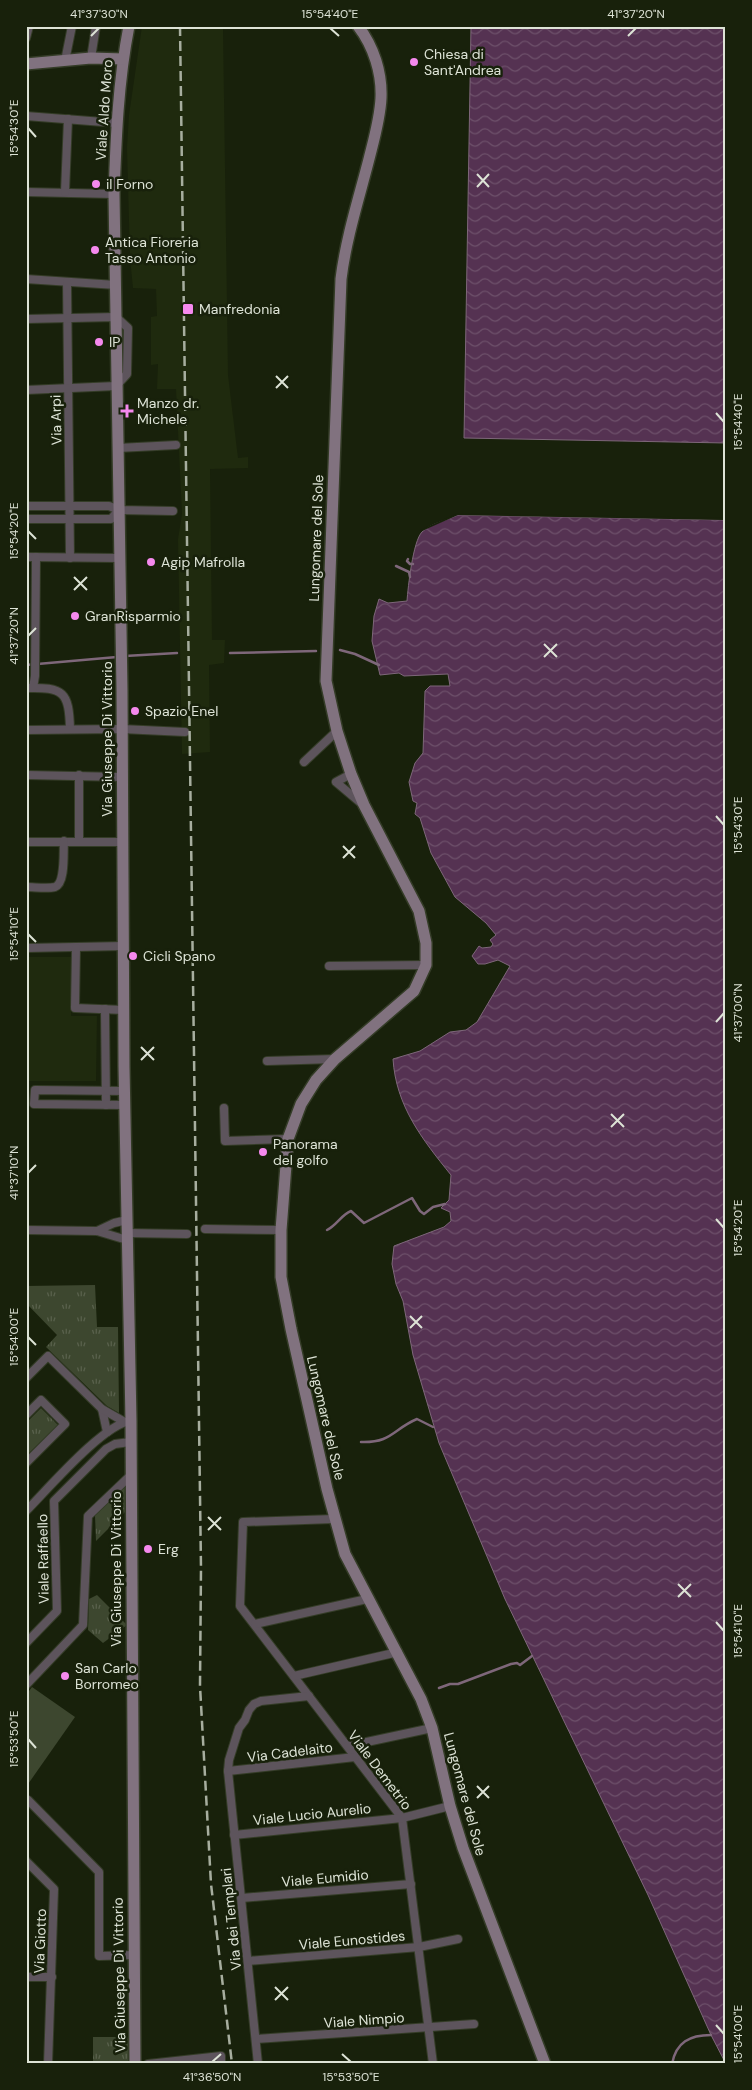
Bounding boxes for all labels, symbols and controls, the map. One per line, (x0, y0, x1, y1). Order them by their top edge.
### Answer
text: 41°37'30"N (70, 6, 128, 22)
text: 15°54'40"E (302, 6, 359, 22)
text: 41°37'20"N (607, 6, 665, 22)
place label: Chiesa di Sant'Andrea (424, 45, 501, 79)
marker: Chiesa di Sant'Andrea (408, 56, 420, 68)
street label: Viale Aldo Moro (91, 59, 117, 161)
text: 15°54'30"E (6, 99, 22, 157)
place label: il Forno (106, 175, 153, 193)
marker: il Forno (90, 178, 102, 190)
place label: Antica Fioreria Tasso Antonio (105, 233, 199, 267)
marker: Antica Fioreria Tasso Antonio (89, 244, 101, 256)
place label: Manfredonia (199, 300, 280, 318)
marker: Manfredonia (181, 302, 195, 316)
place label: IP (109, 333, 120, 351)
marker: IP (93, 336, 105, 348)
text: 15°54'40"E (730, 393, 746, 450)
place label: Manzo dr. Michele (137, 394, 199, 428)
street label: Via Arpi (47, 395, 65, 445)
marker: Manzo dr. Michele (121, 405, 133, 417)
street label: Lungomare del Sole (305, 474, 327, 602)
text: 15°54'20"E (6, 502, 22, 559)
place label: Agip Mafrolla (161, 553, 245, 571)
marker: Agip Mafrolla (145, 556, 157, 568)
text: 41°37'20"N (6, 607, 22, 665)
place label: GranRisparmio (85, 607, 181, 625)
marker: GranRisparmio (69, 610, 81, 622)
street label: Via Giuseppe Di Vittorio (98, 661, 116, 817)
place label: Spazio Enel (145, 702, 218, 720)
marker: Spazio Enel (129, 705, 141, 717)
text: 15°54'30"E (730, 796, 746, 854)
text: 15°54'10"E (6, 907, 22, 961)
place label: Cicli Spano (143, 947, 215, 965)
marker: Cicli Spano (127, 950, 139, 962)
text: 41°37'00"N (730, 984, 746, 1042)
place label: Panorama del golfo (273, 1135, 338, 1169)
text: 41°37'10"N (6, 1146, 22, 1200)
marker: Panorama del golfo (257, 1146, 269, 1158)
text: 15°54'20"E (730, 1199, 746, 1256)
text: 15°54'00"E (6, 1308, 22, 1366)
street label: Lungomare del Sole (303, 1354, 349, 1482)
street label: Via Giuseppe Di Vittorio (107, 1491, 125, 1647)
street label: Viale Raffaello (33, 1514, 53, 1604)
place label: Erg (158, 1540, 179, 1558)
marker: Erg (142, 1543, 154, 1555)
text: 15°54'10"E (730, 1604, 746, 1658)
place label: San Carlo Borromeo (75, 1659, 139, 1693)
marker: San Carlo Borromeo (59, 1670, 71, 1682)
text: 15°53'50"E (6, 1710, 22, 1767)
street label: Viale Demetrio (344, 1727, 416, 1813)
street label: Lungomare del Sole (440, 1730, 490, 1858)
street label: Via Cadelaito (246, 1738, 334, 1766)
street label: Viale Lucio Aurelio (252, 1799, 372, 1829)
street label: Viale Eumidio (281, 1865, 369, 1891)
street label: Via dei Templari (217, 1867, 245, 1971)
street label: Via Giuseppe Di Vittorio (109, 1897, 129, 2053)
street label: Via Giotto (30, 1908, 50, 1974)
street label: Viale Eunostides (298, 1926, 406, 1954)
text: 15°54'00"E (730, 2005, 746, 2063)
street label: Viale Nimpio (323, 2008, 405, 2032)
text: 41°36'50"N (183, 2069, 241, 2085)
text: 15°53'50"E (323, 2069, 380, 2085)

